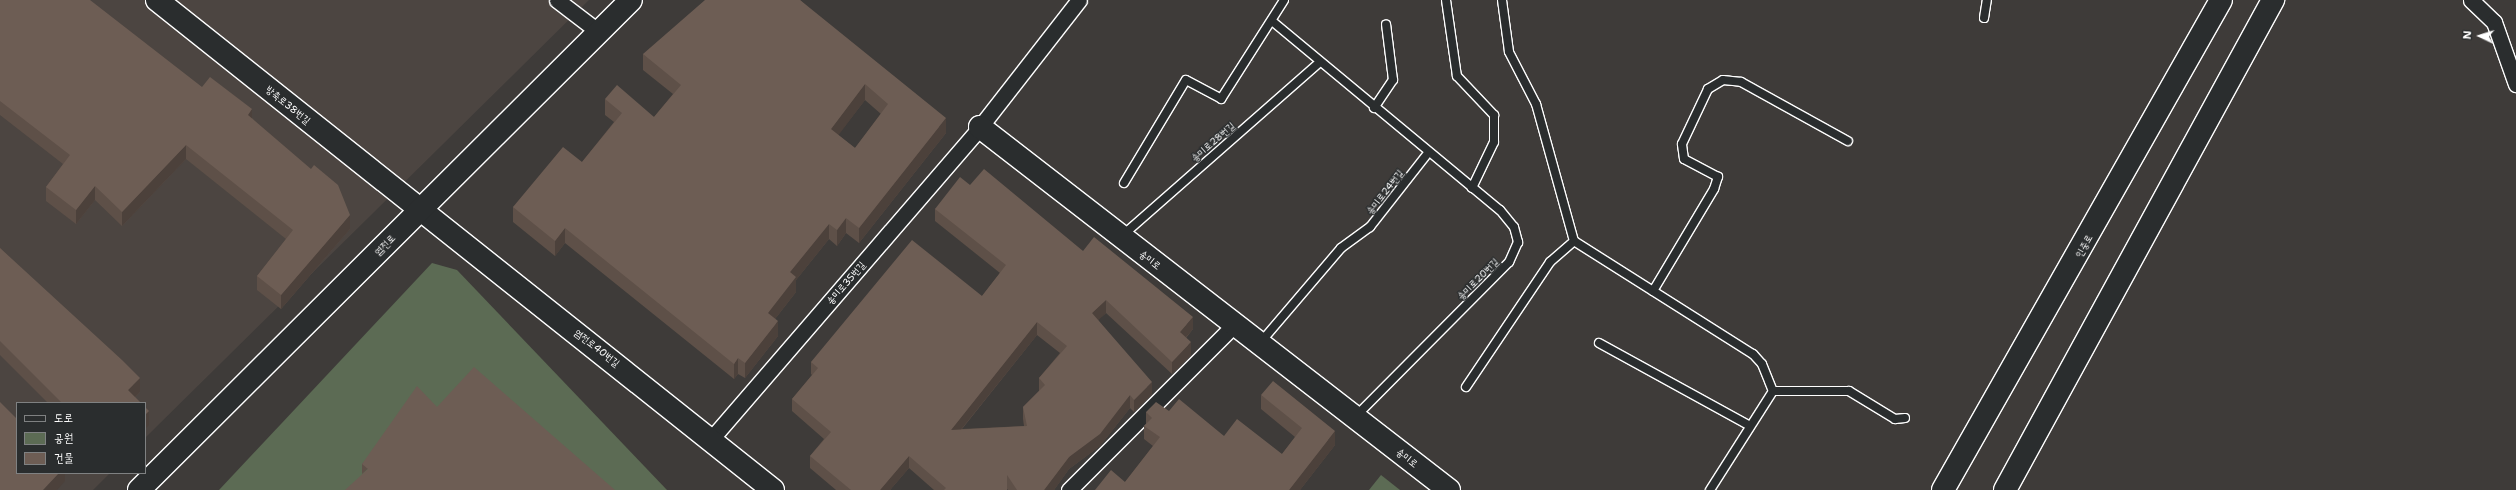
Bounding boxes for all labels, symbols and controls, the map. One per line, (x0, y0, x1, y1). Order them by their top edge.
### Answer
north arrow (2460, 16, 2500, 56)
text: N (2460, 30, 2475, 40)
street label: 방축로38번길 (263, 83, 313, 127)
street label: 송미로28번길 (1189, 120, 1237, 164)
street label: 송미로24번길 (1364, 167, 1406, 217)
street label: 염전로 (372, 232, 398, 258)
street label: 인중로 (2073, 233, 2095, 259)
street label: 송미로 (1137, 248, 1163, 272)
street label: 송미로20번길 (1455, 256, 1501, 302)
street label: 송미로35번길 (824, 259, 868, 307)
street label: 염전로40번길 (572, 327, 622, 369)
legend (16, 402, 146, 474)
text: 도로 (54, 410, 73, 426)
text: 공원 (54, 430, 73, 446)
street label: 송미로 (1394, 446, 1420, 470)
text: 건물 (54, 450, 73, 466)

